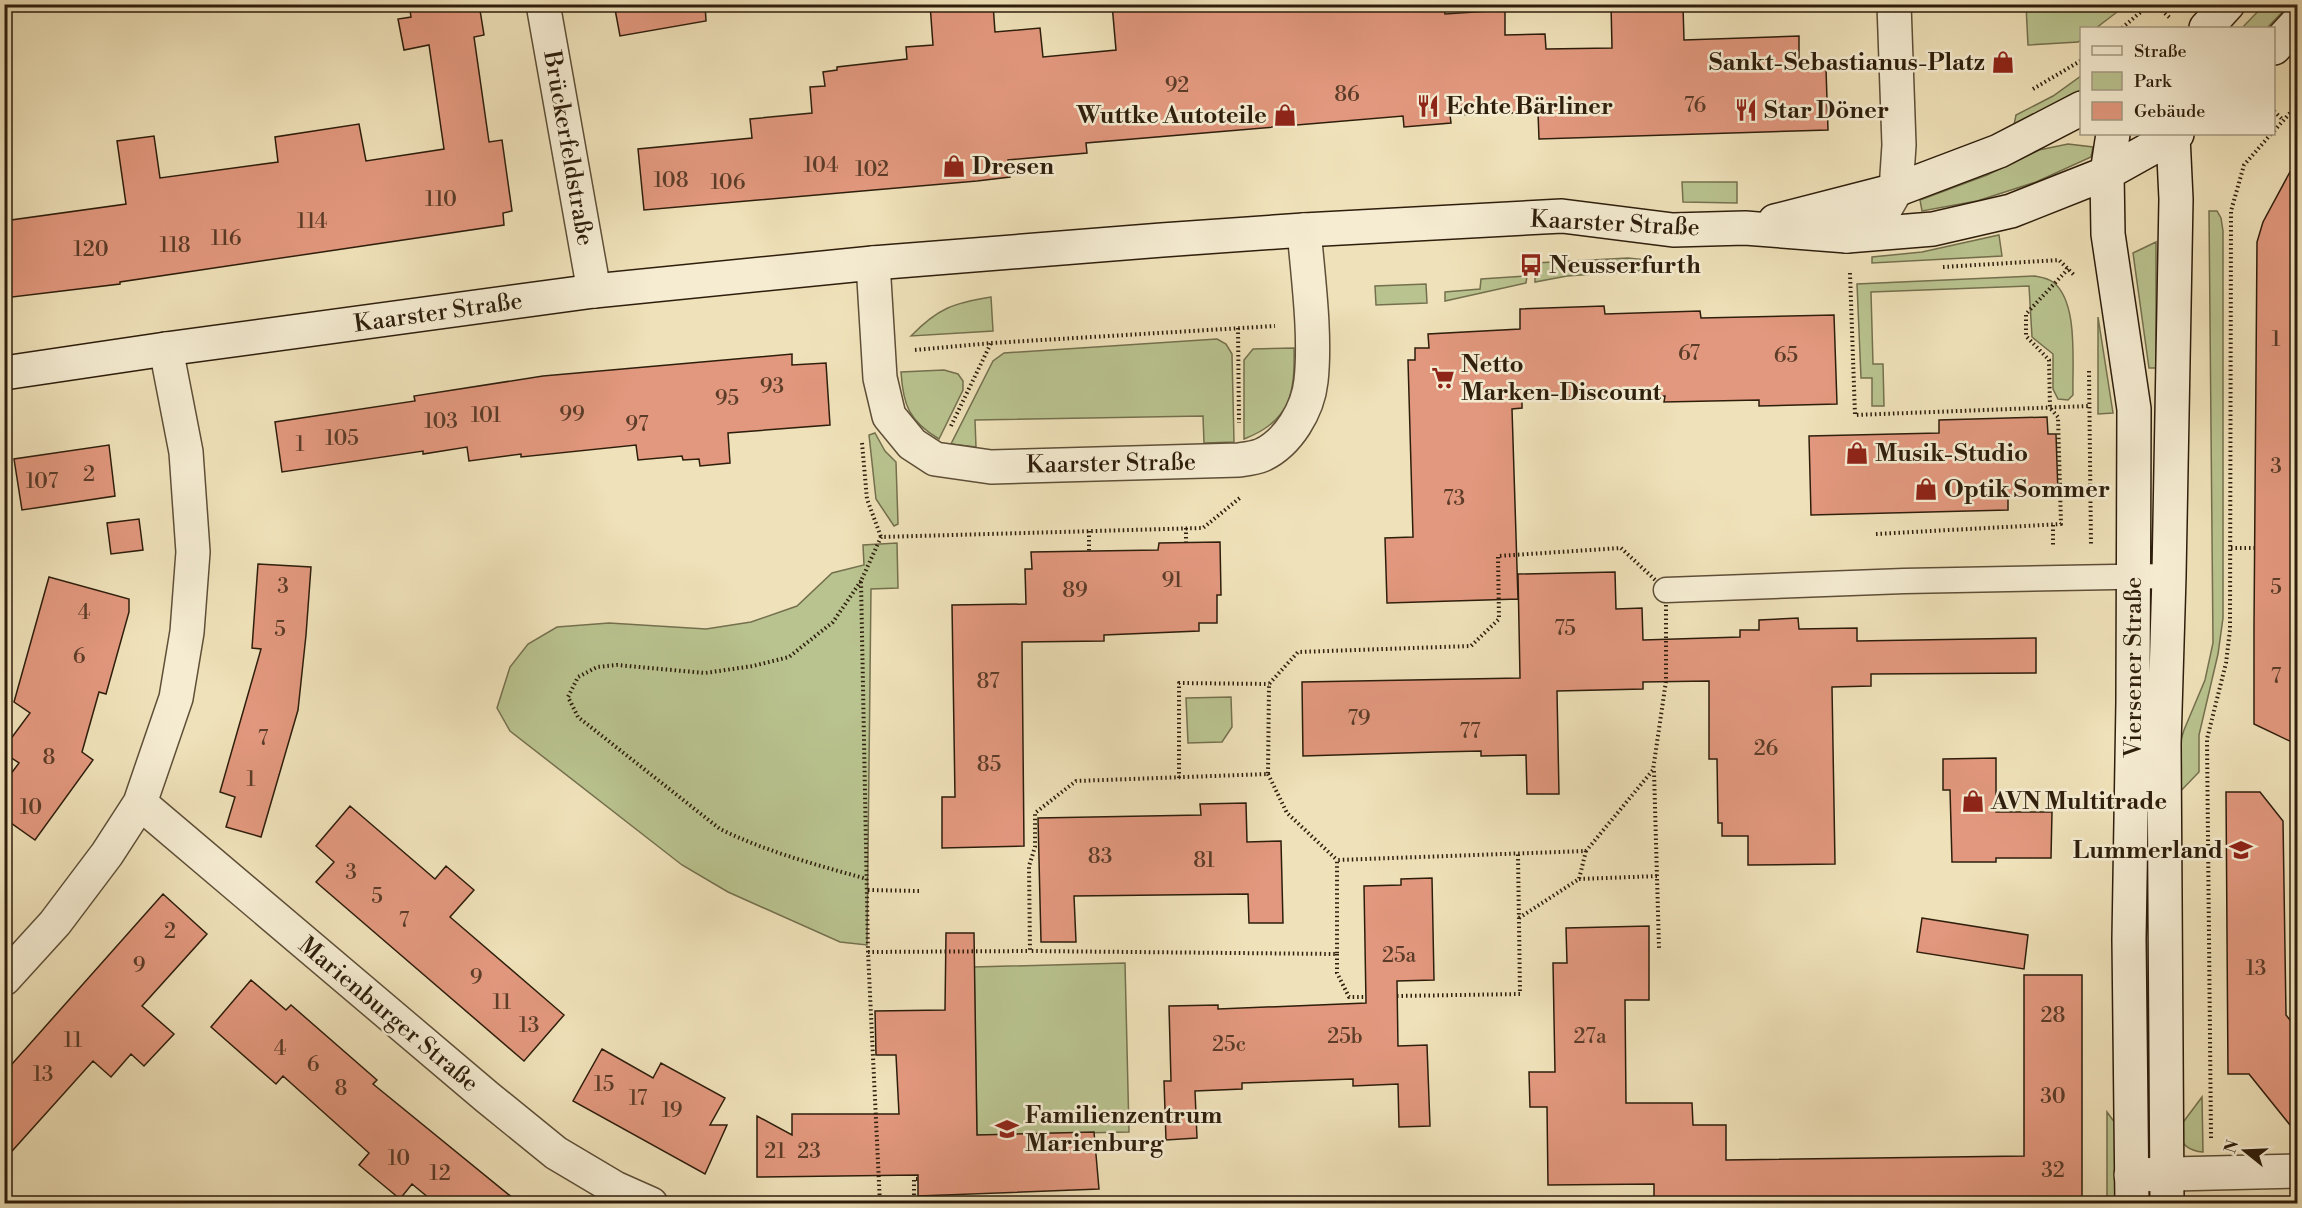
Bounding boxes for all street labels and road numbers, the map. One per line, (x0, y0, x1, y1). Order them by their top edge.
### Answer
street label: Brückerfeldstraße (536, 47, 600, 248)
street label: Kaarster Straße (1529, 205, 1701, 243)
street label: Kaarster Straße (352, 286, 524, 340)
street label: Kaarster Straße (1026, 448, 1196, 480)
street label: Viersener Straße (2119, 577, 2149, 758)
street label: Marienburger Straße (292, 931, 485, 1099)

